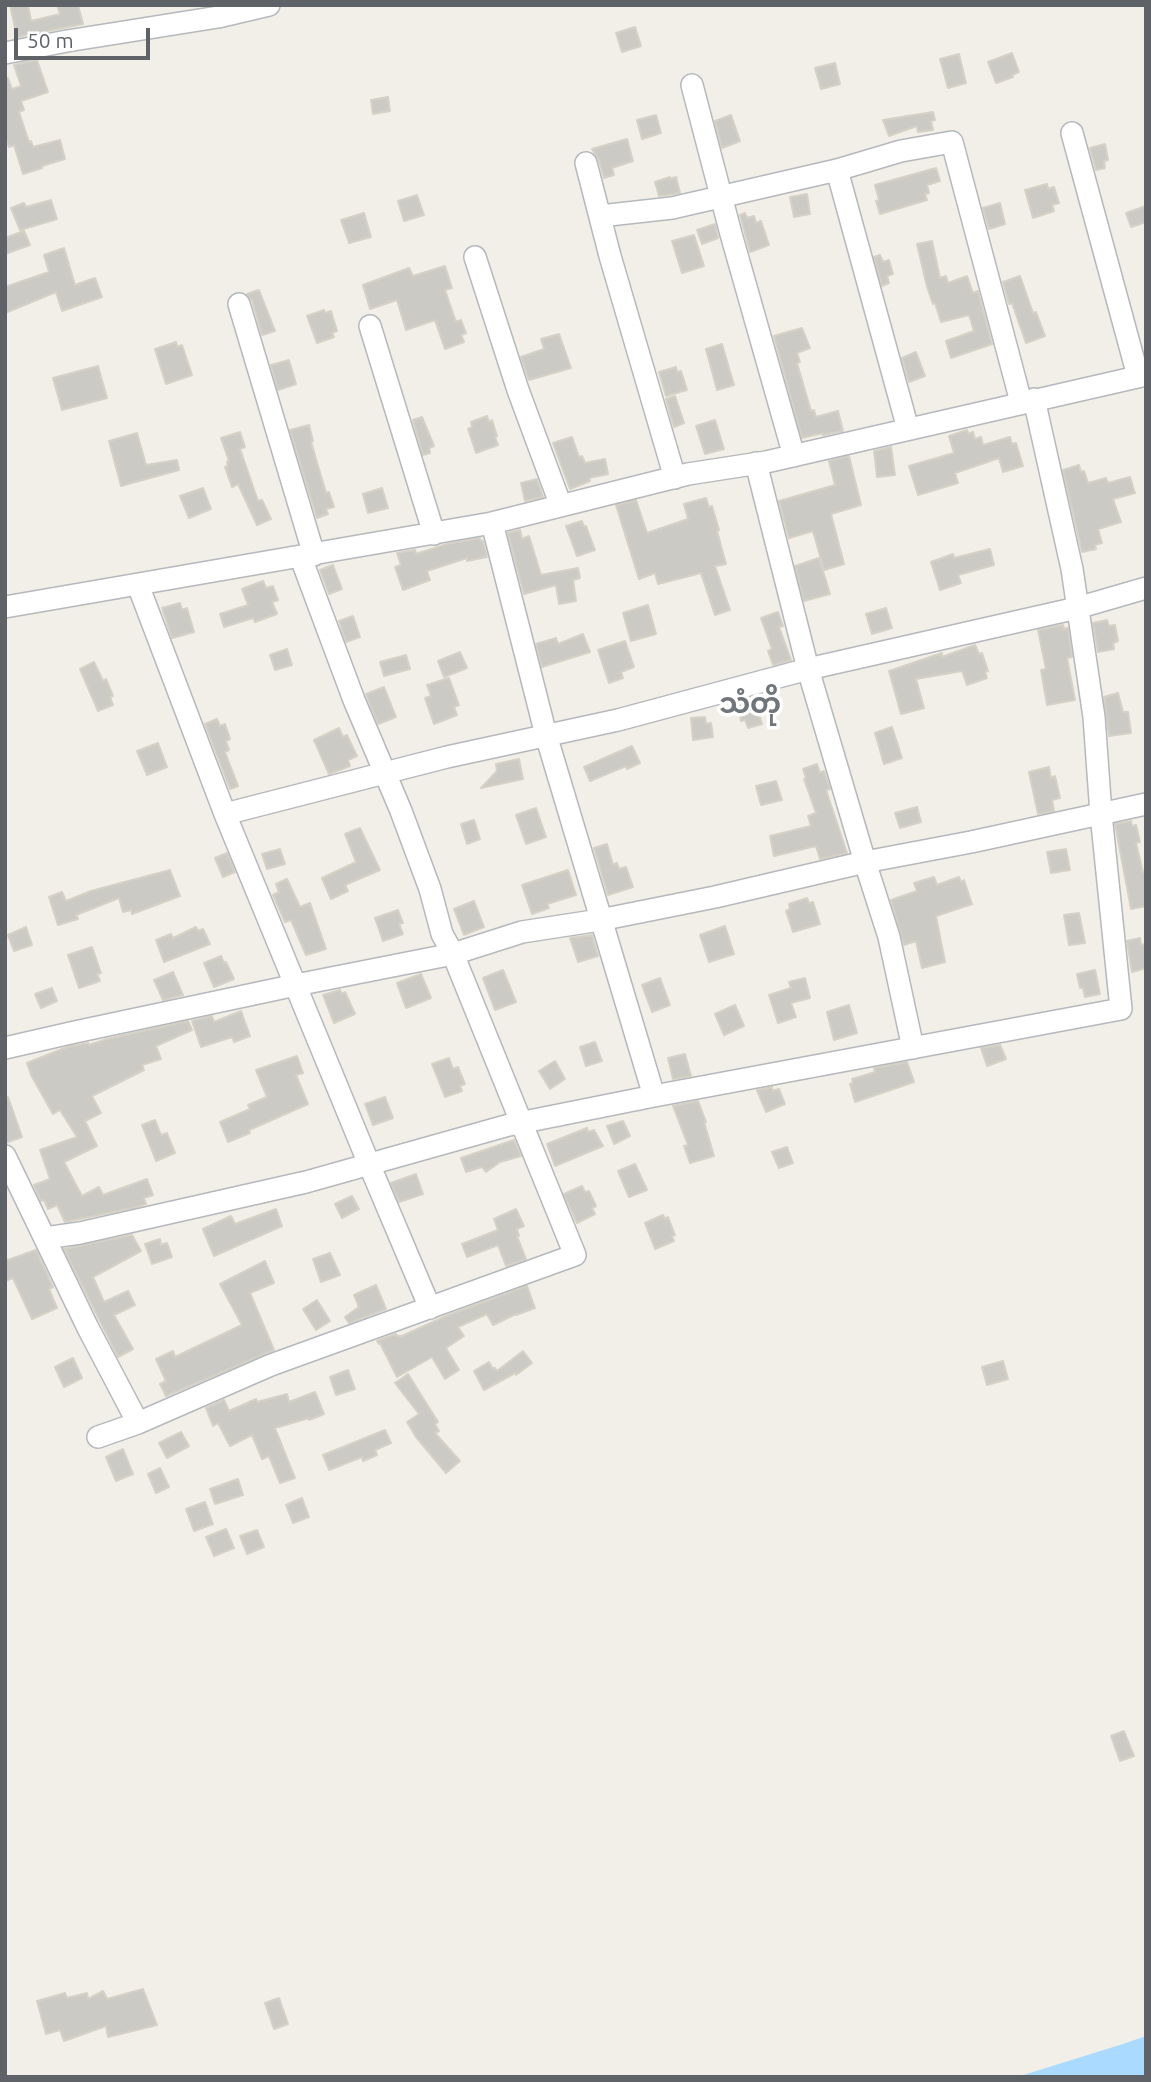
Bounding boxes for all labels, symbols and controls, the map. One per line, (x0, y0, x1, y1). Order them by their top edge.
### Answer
scale bar (18, 14, 154, 58)
text: 50 m (27, 28, 74, 52)
district label: သံတို (719, 687, 781, 721)

